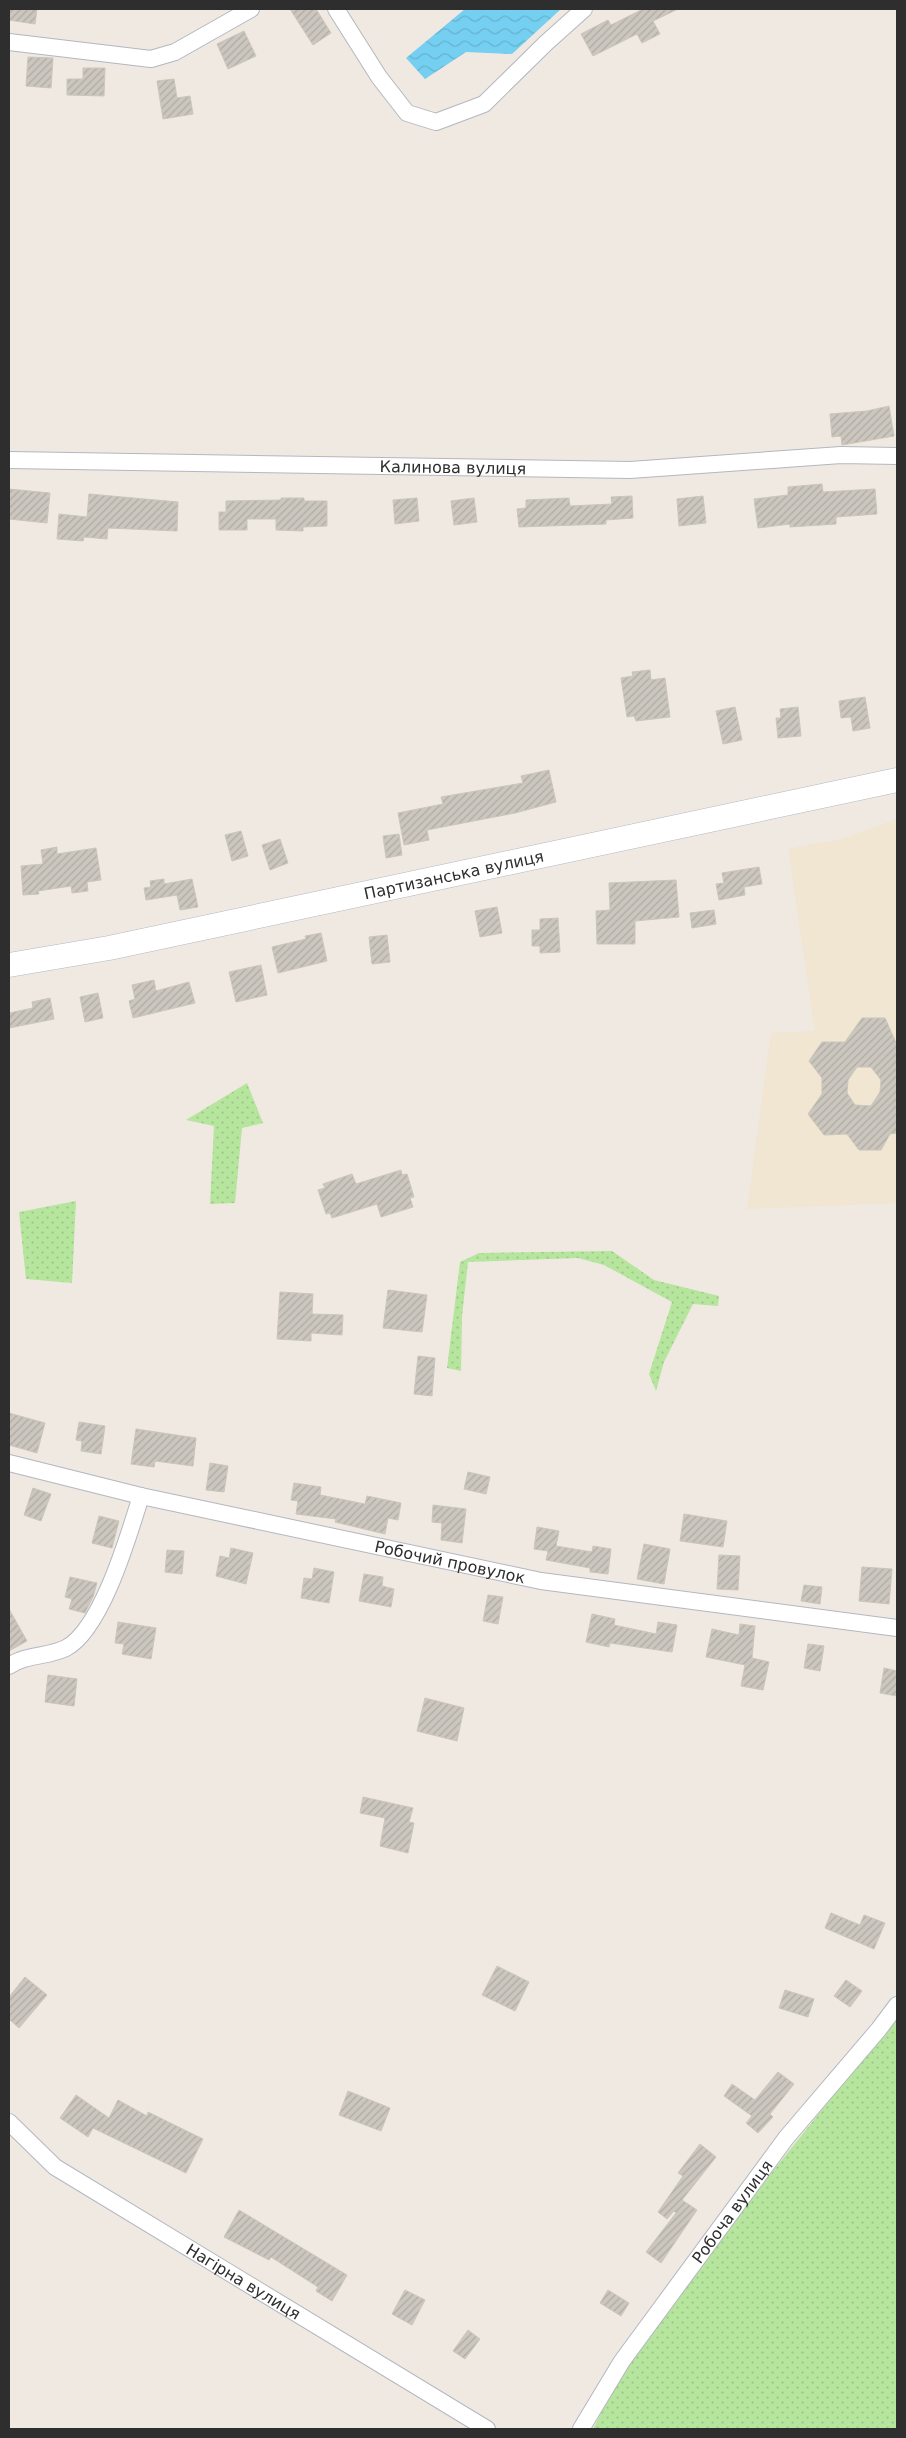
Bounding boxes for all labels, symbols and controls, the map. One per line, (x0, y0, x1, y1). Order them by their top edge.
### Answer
street label: Калинова вулиця (380, 456, 526, 478)
street label: Партизанська вулиця (362, 846, 545, 903)
street label: Робочий провулок (373, 1536, 527, 1587)
street label: Робоча вулиця (688, 2156, 776, 2267)
street label: Нагірна вулиця (183, 2240, 304, 2323)

